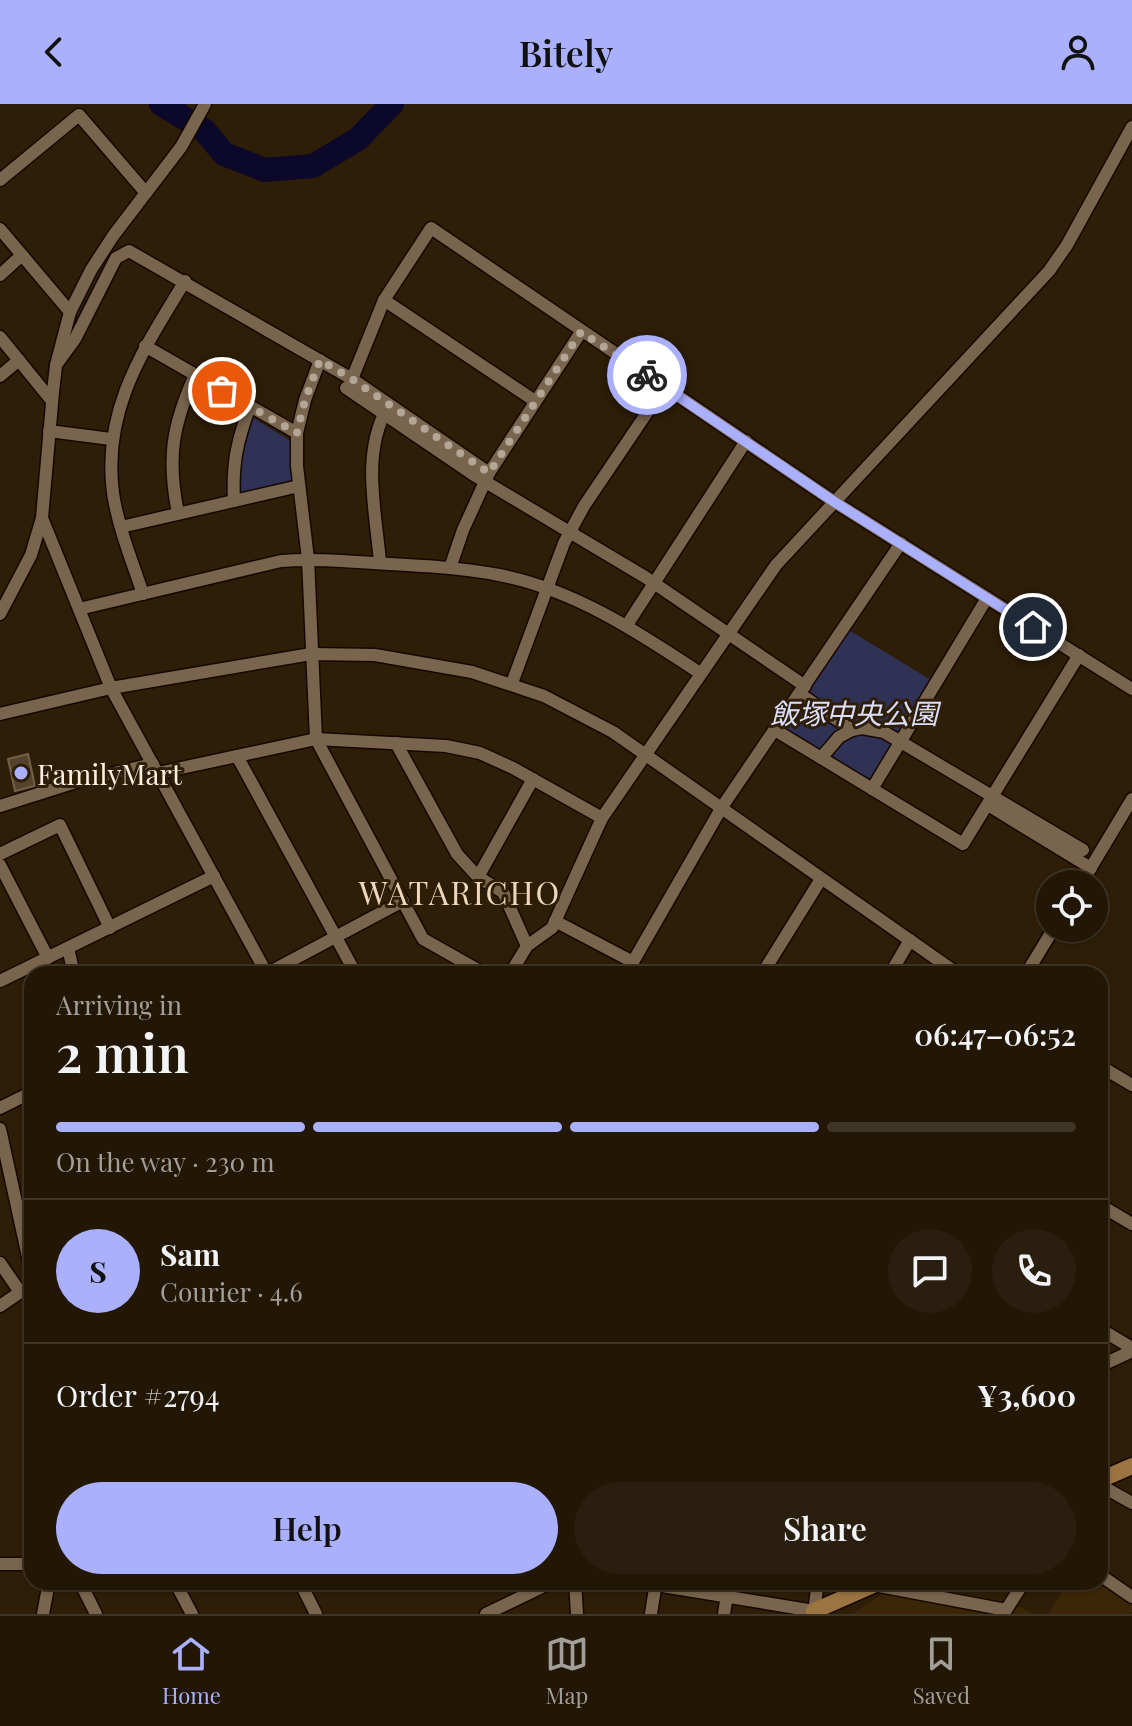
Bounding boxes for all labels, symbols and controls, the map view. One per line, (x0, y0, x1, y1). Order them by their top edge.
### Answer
text: Bitely (519, 28, 613, 76)
icon: back (32, 30, 76, 74)
icon: person (1056, 30, 1100, 74)
courier (607, 335, 687, 415)
icon: bike (625, 353, 669, 397)
pin (188, 357, 256, 425)
icon: bag (200, 369, 244, 413)
pin (999, 593, 1067, 661)
icon: home (1011, 605, 1055, 649)
park label: 飯塚中央公園 (770, 694, 942, 731)
place label: FamilyMart (37, 755, 183, 792)
marker: FamilyMart (12, 764, 30, 782)
district label: WATARICHO (358, 870, 561, 913)
map controls (1036, 870, 1108, 942)
button: locate (1036, 870, 1108, 942)
text: Arriving in (56, 987, 182, 1022)
text: 06:47–06:52 (914, 1014, 1076, 1054)
text: 2 min (56, 1017, 189, 1086)
text: On the way · 230 m (56, 1144, 275, 1179)
button: chat (888, 1229, 972, 1313)
button: phone (992, 1229, 1076, 1313)
text: Sam (160, 1234, 220, 1274)
text: S (89, 1251, 107, 1291)
text: Courier · 4.6 (160, 1274, 303, 1309)
text: Order #2794 (56, 1375, 220, 1415)
text: ¥3,600 (977, 1375, 1076, 1415)
button: Help (56, 1482, 558, 1574)
button: Share (574, 1482, 1076, 1574)
tab: Home (162, 1632, 221, 1710)
tab: Map (545, 1632, 589, 1710)
tab: Saved (913, 1632, 970, 1710)

